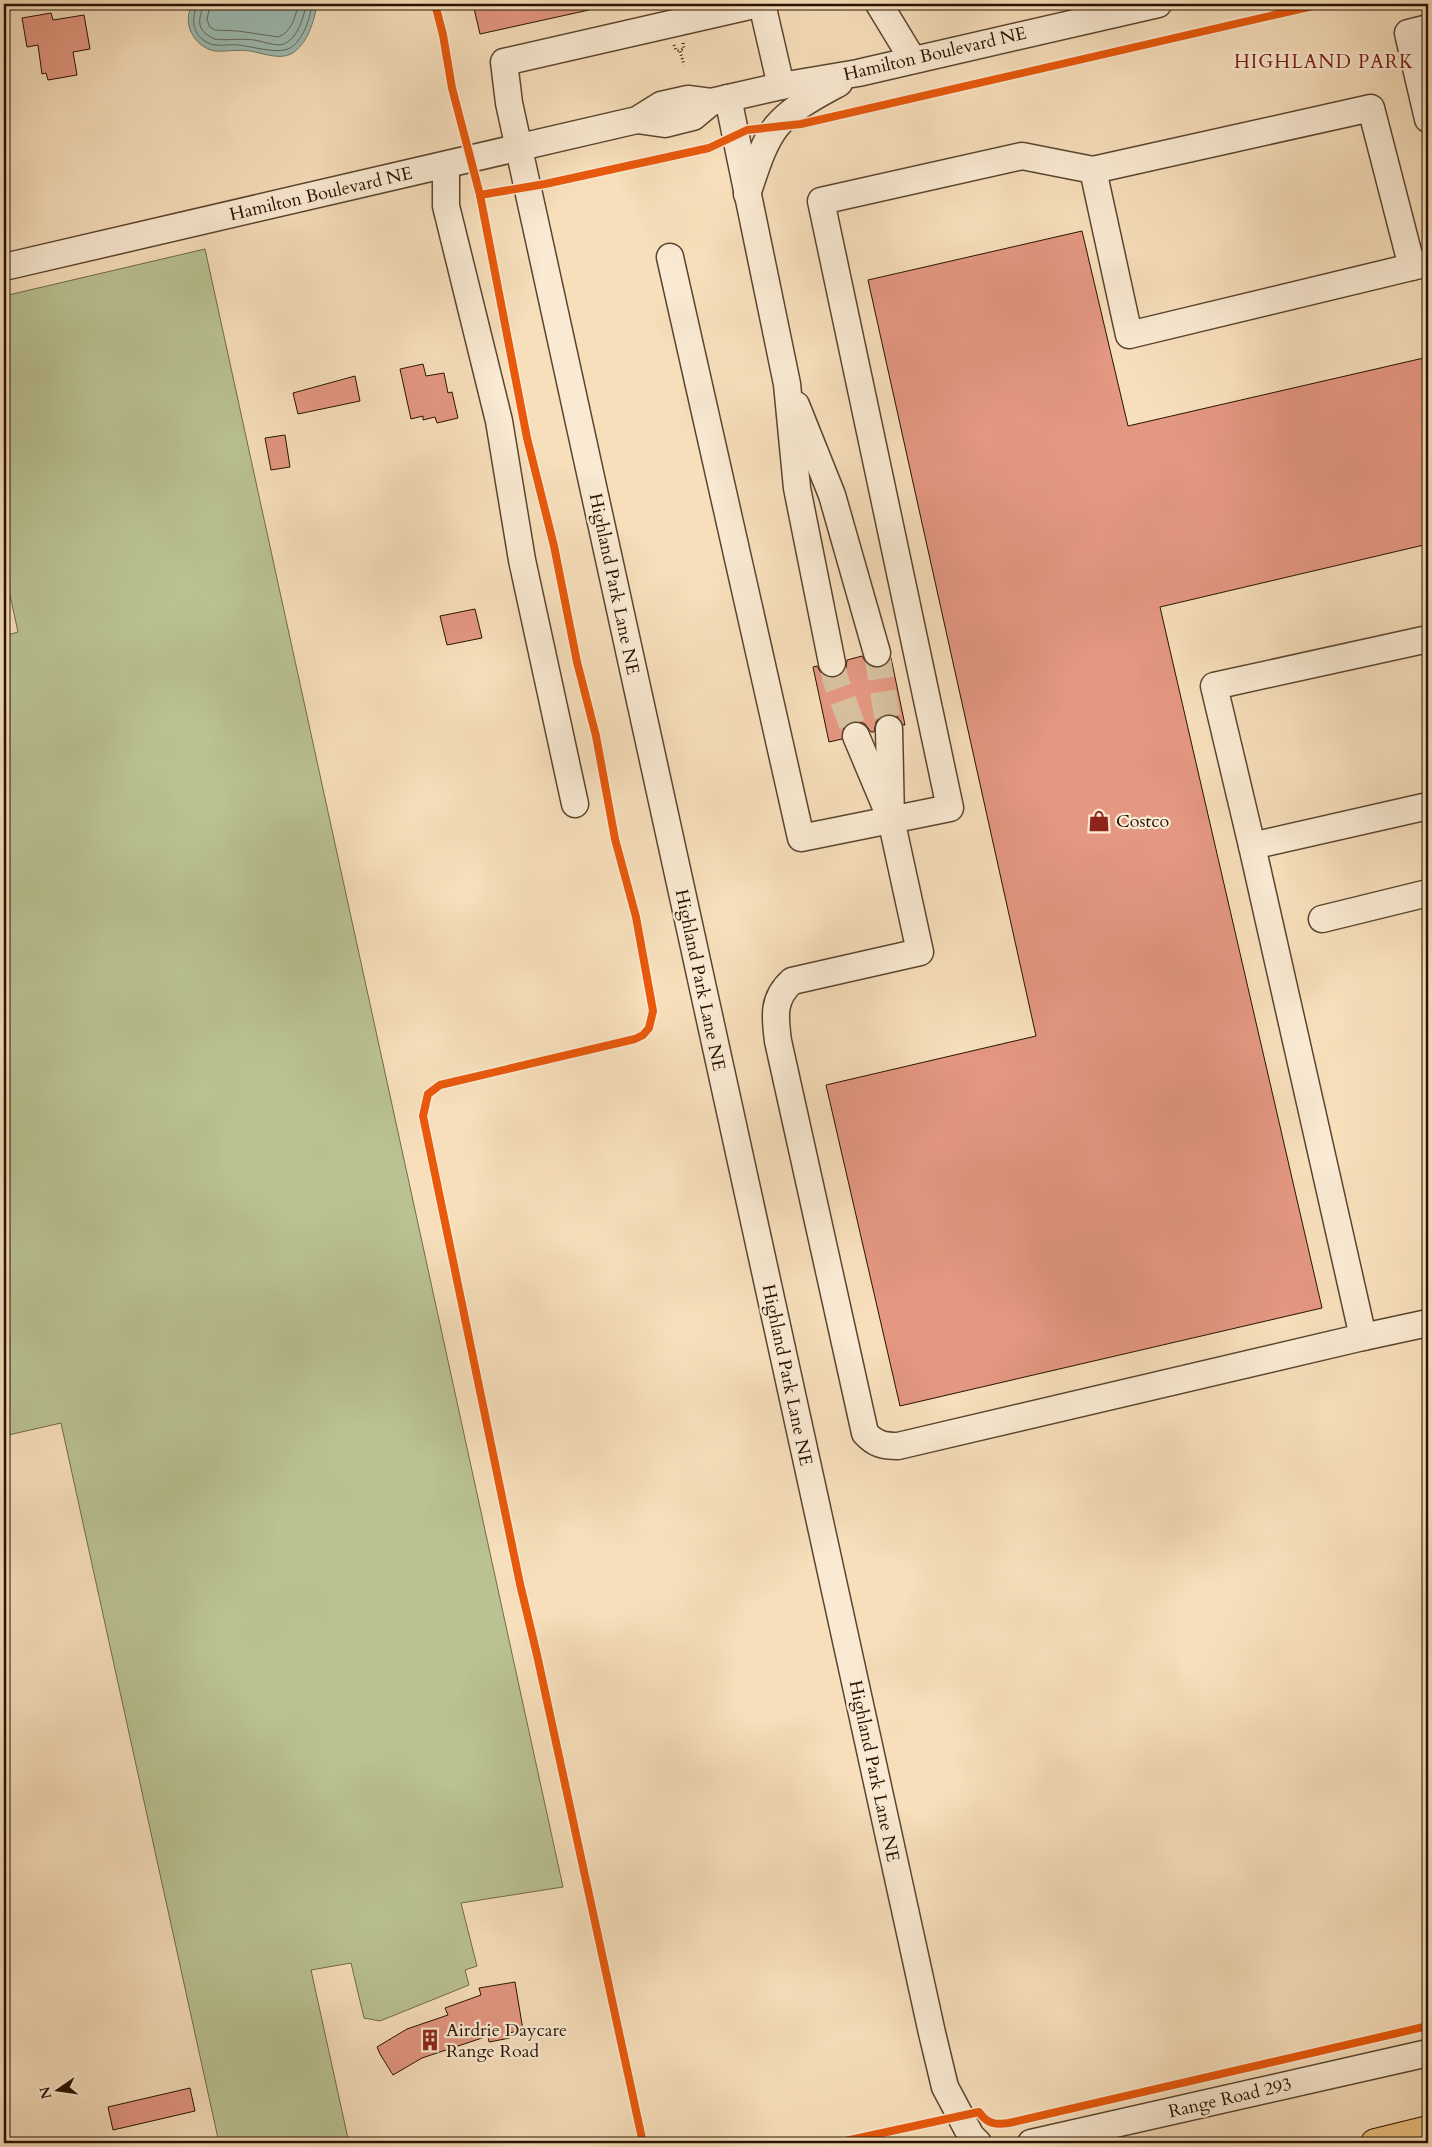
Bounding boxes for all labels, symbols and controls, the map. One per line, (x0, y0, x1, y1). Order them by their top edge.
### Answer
street label: Hamilton Boulevard NE (841, 21, 1029, 87)
district label: HIGHLAND PARK (1234, 49, 1414, 75)
street label: Hamilton Boulevard NE (227, 161, 415, 227)
street label: Highland Park Lane NE (583, 491, 645, 677)
shop icon: Costco (1086, 808, 1112, 834)
place label: Costco (1116, 809, 1169, 834)
street label: Highland Park Lane NE (669, 887, 731, 1073)
street label: Highland Park Lane NE (756, 1282, 818, 1468)
street label: Highland Park Lane NE (843, 1678, 905, 1864)
place label: Airdrie Daycare Range Road (446, 2018, 567, 2064)
building icon: Airdrie Daycare Range Road (417, 2027, 443, 2053)
north arrow (32, 2064, 82, 2114)
street label: Range Road 293 (1166, 2072, 1294, 2124)
text: N (35, 2085, 56, 2101)

